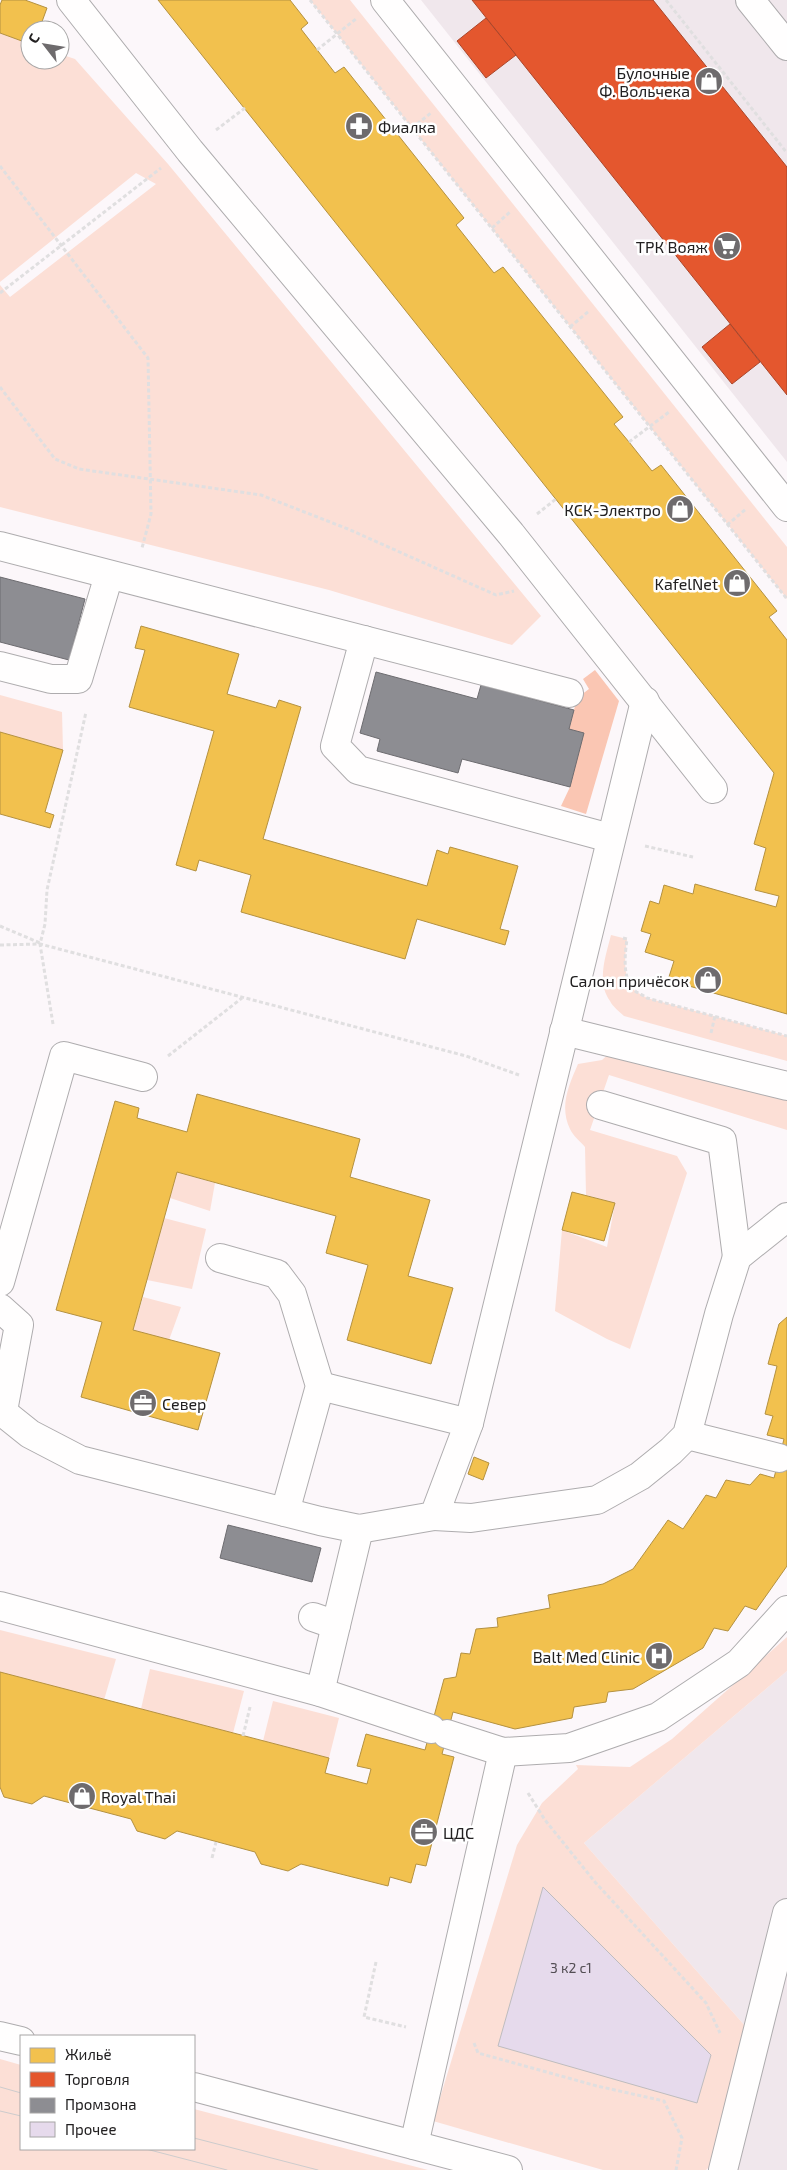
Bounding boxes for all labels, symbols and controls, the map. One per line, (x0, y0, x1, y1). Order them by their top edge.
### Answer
north arrow (20, 20, 70, 70)
text: С (24, 30, 43, 46)
place label: Булочные Ф. Вольчека (599, 63, 690, 100)
shop icon: Булочные Ф. Вольчека (694, 66, 724, 96)
pharmacy icon: Фиалка (344, 111, 374, 141)
place label: Фиалка (378, 117, 436, 136)
supermarket icon: ТРК Вояж (712, 231, 742, 261)
place label: ТРК Вояж (636, 237, 708, 256)
shop icon: КСК-Электро (665, 494, 695, 524)
place label: КСК-Электро (564, 500, 661, 519)
shop icon: KafelNet (722, 568, 752, 598)
place label: KafelNet (654, 574, 718, 593)
shop icon: Салон причёсок (693, 965, 723, 995)
place label: Салон причёсок (570, 971, 689, 990)
office icon: Север (128, 1388, 158, 1418)
place label: Север (162, 1394, 206, 1413)
hospital icon: Balt Med Clinic (644, 1641, 674, 1671)
place label: Balt Med Clinic (533, 1647, 640, 1666)
shop icon: Royal Thai (67, 1781, 97, 1811)
place label: Royal Thai (101, 1787, 176, 1806)
office icon: ЦДС (409, 1817, 439, 1847)
place label: ЦДС (443, 1823, 474, 1842)
house number: 3 к2 с1 (550, 1959, 592, 1976)
legend (20, 2035, 195, 2150)
text: Жильё (65, 2045, 112, 2063)
text: Торговля (65, 2070, 130, 2088)
text: Промзона (65, 2095, 137, 2113)
text: Прочее (65, 2120, 117, 2138)

